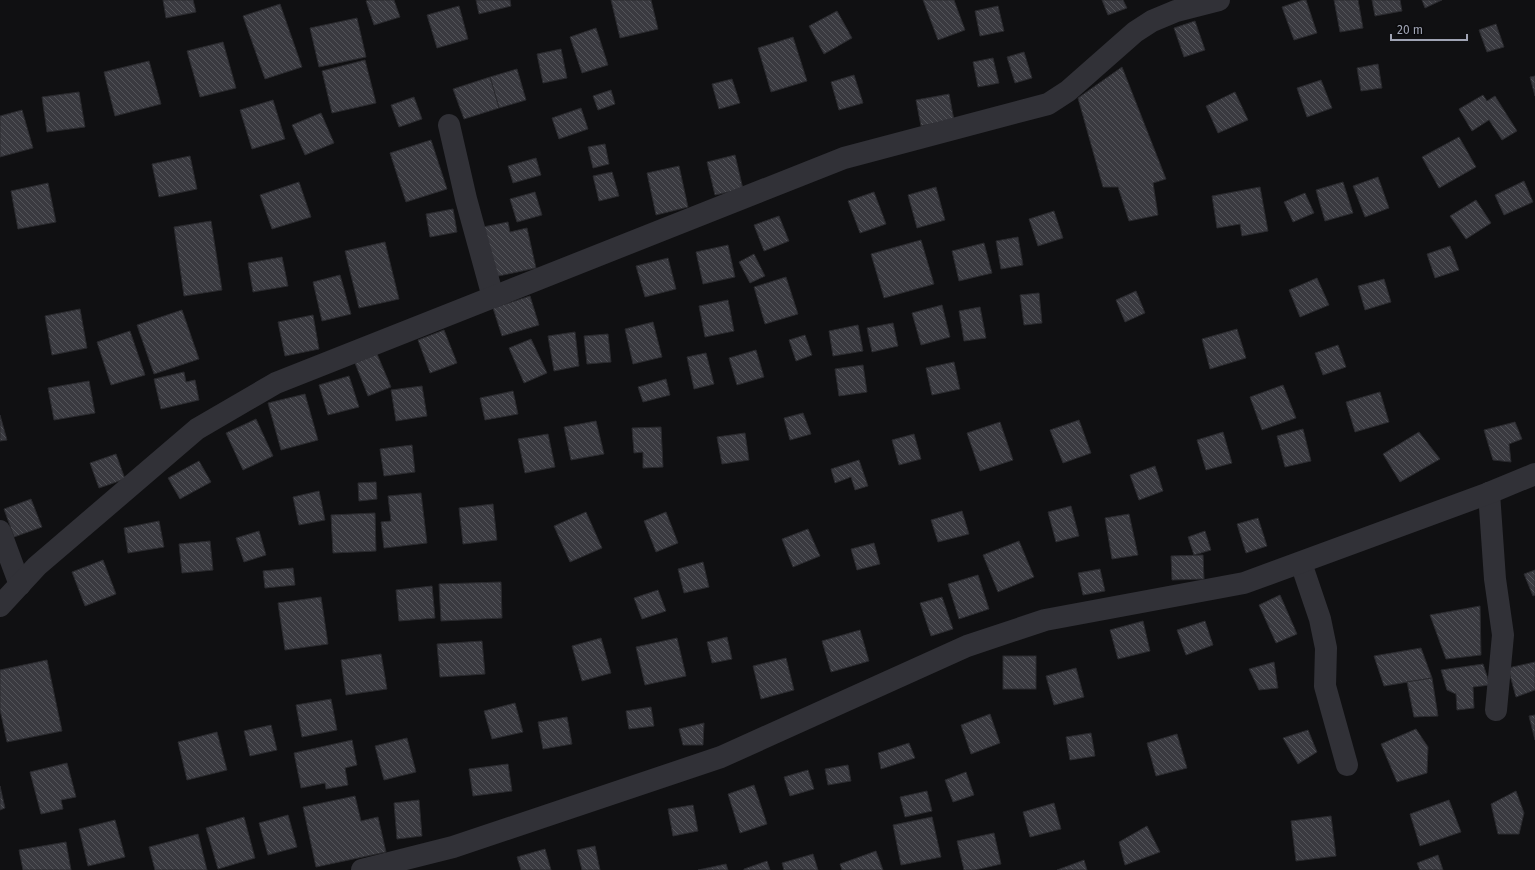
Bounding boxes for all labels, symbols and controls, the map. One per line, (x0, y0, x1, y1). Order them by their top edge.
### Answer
scale bar (1391, 16, 1467, 42)
text: 20 m (1397, 23, 1423, 37)

